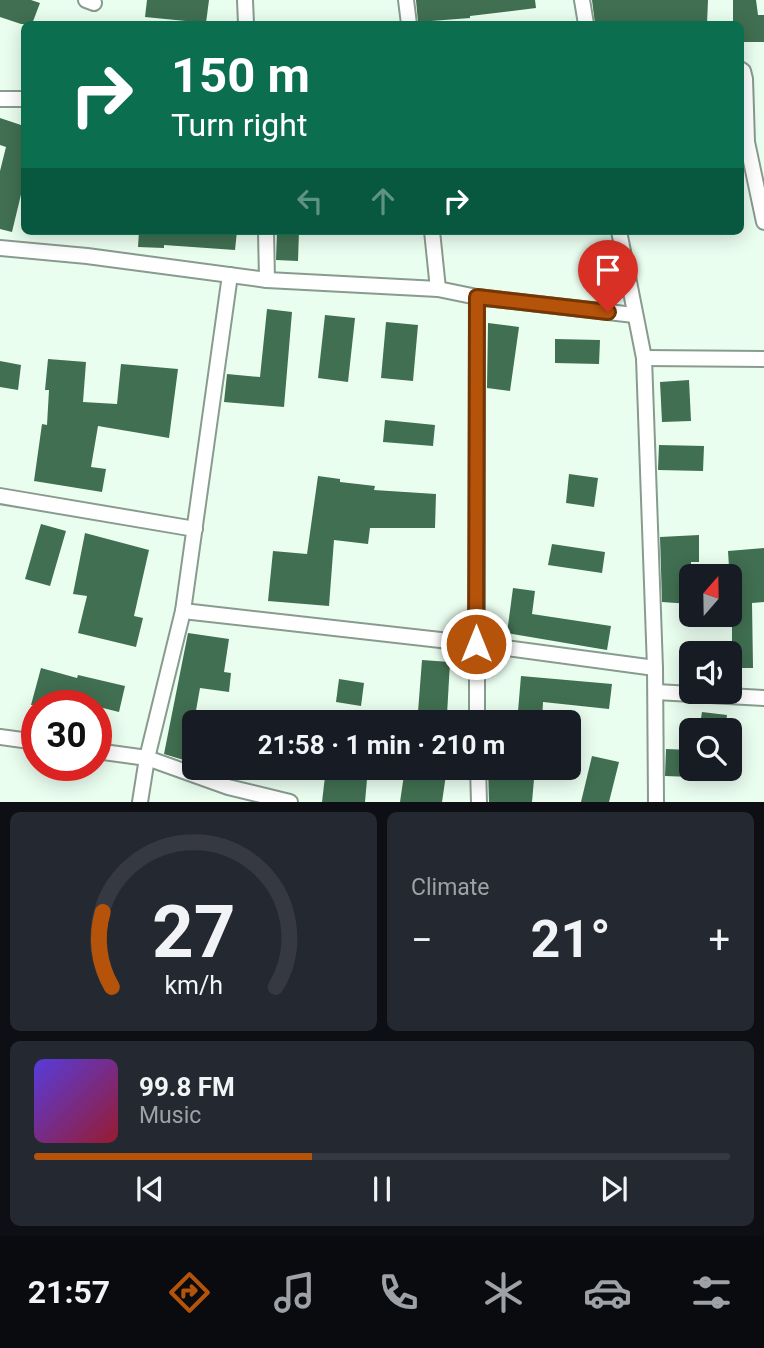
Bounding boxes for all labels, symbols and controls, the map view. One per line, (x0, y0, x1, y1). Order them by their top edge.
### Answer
text: 150 m (171, 47, 310, 104)
icon: right (56, 49, 147, 140)
text: Turn right (171, 106, 307, 144)
icon: left (291, 182, 329, 220)
icon: ahead (364, 182, 402, 220)
icon: right (437, 182, 475, 220)
pin (578, 240, 638, 312)
icon: arrive (589, 251, 627, 289)
north arrow (679, 564, 742, 626)
map controls (679, 564, 742, 781)
position arrow (439, 607, 513, 681)
button: sound (679, 641, 742, 704)
speed limit sign: 30 (21, 690, 112, 781)
button: search (679, 718, 742, 781)
text: 21:58 · 1 min · 210 m (258, 730, 505, 760)
text: Climate (411, 874, 490, 901)
text: 27 (152, 890, 235, 976)
text: 21° (531, 909, 611, 970)
text: − (411, 918, 433, 962)
text: + (708, 918, 730, 962)
text: km/h (164, 971, 223, 1000)
text: 99.8 FM (139, 1072, 235, 1102)
text: Music (139, 1102, 201, 1129)
icon: previous (131, 1170, 169, 1208)
icon: pause (363, 1170, 401, 1208)
icon: next (595, 1170, 633, 1208)
icon: directions (165, 1268, 214, 1317)
icon: music (270, 1268, 319, 1317)
icon: phone (374, 1268, 423, 1317)
icon: climate (479, 1268, 528, 1317)
icon: car (583, 1268, 632, 1317)
icon: filters (687, 1268, 736, 1317)
text: 21:57 (28, 1273, 110, 1311)

